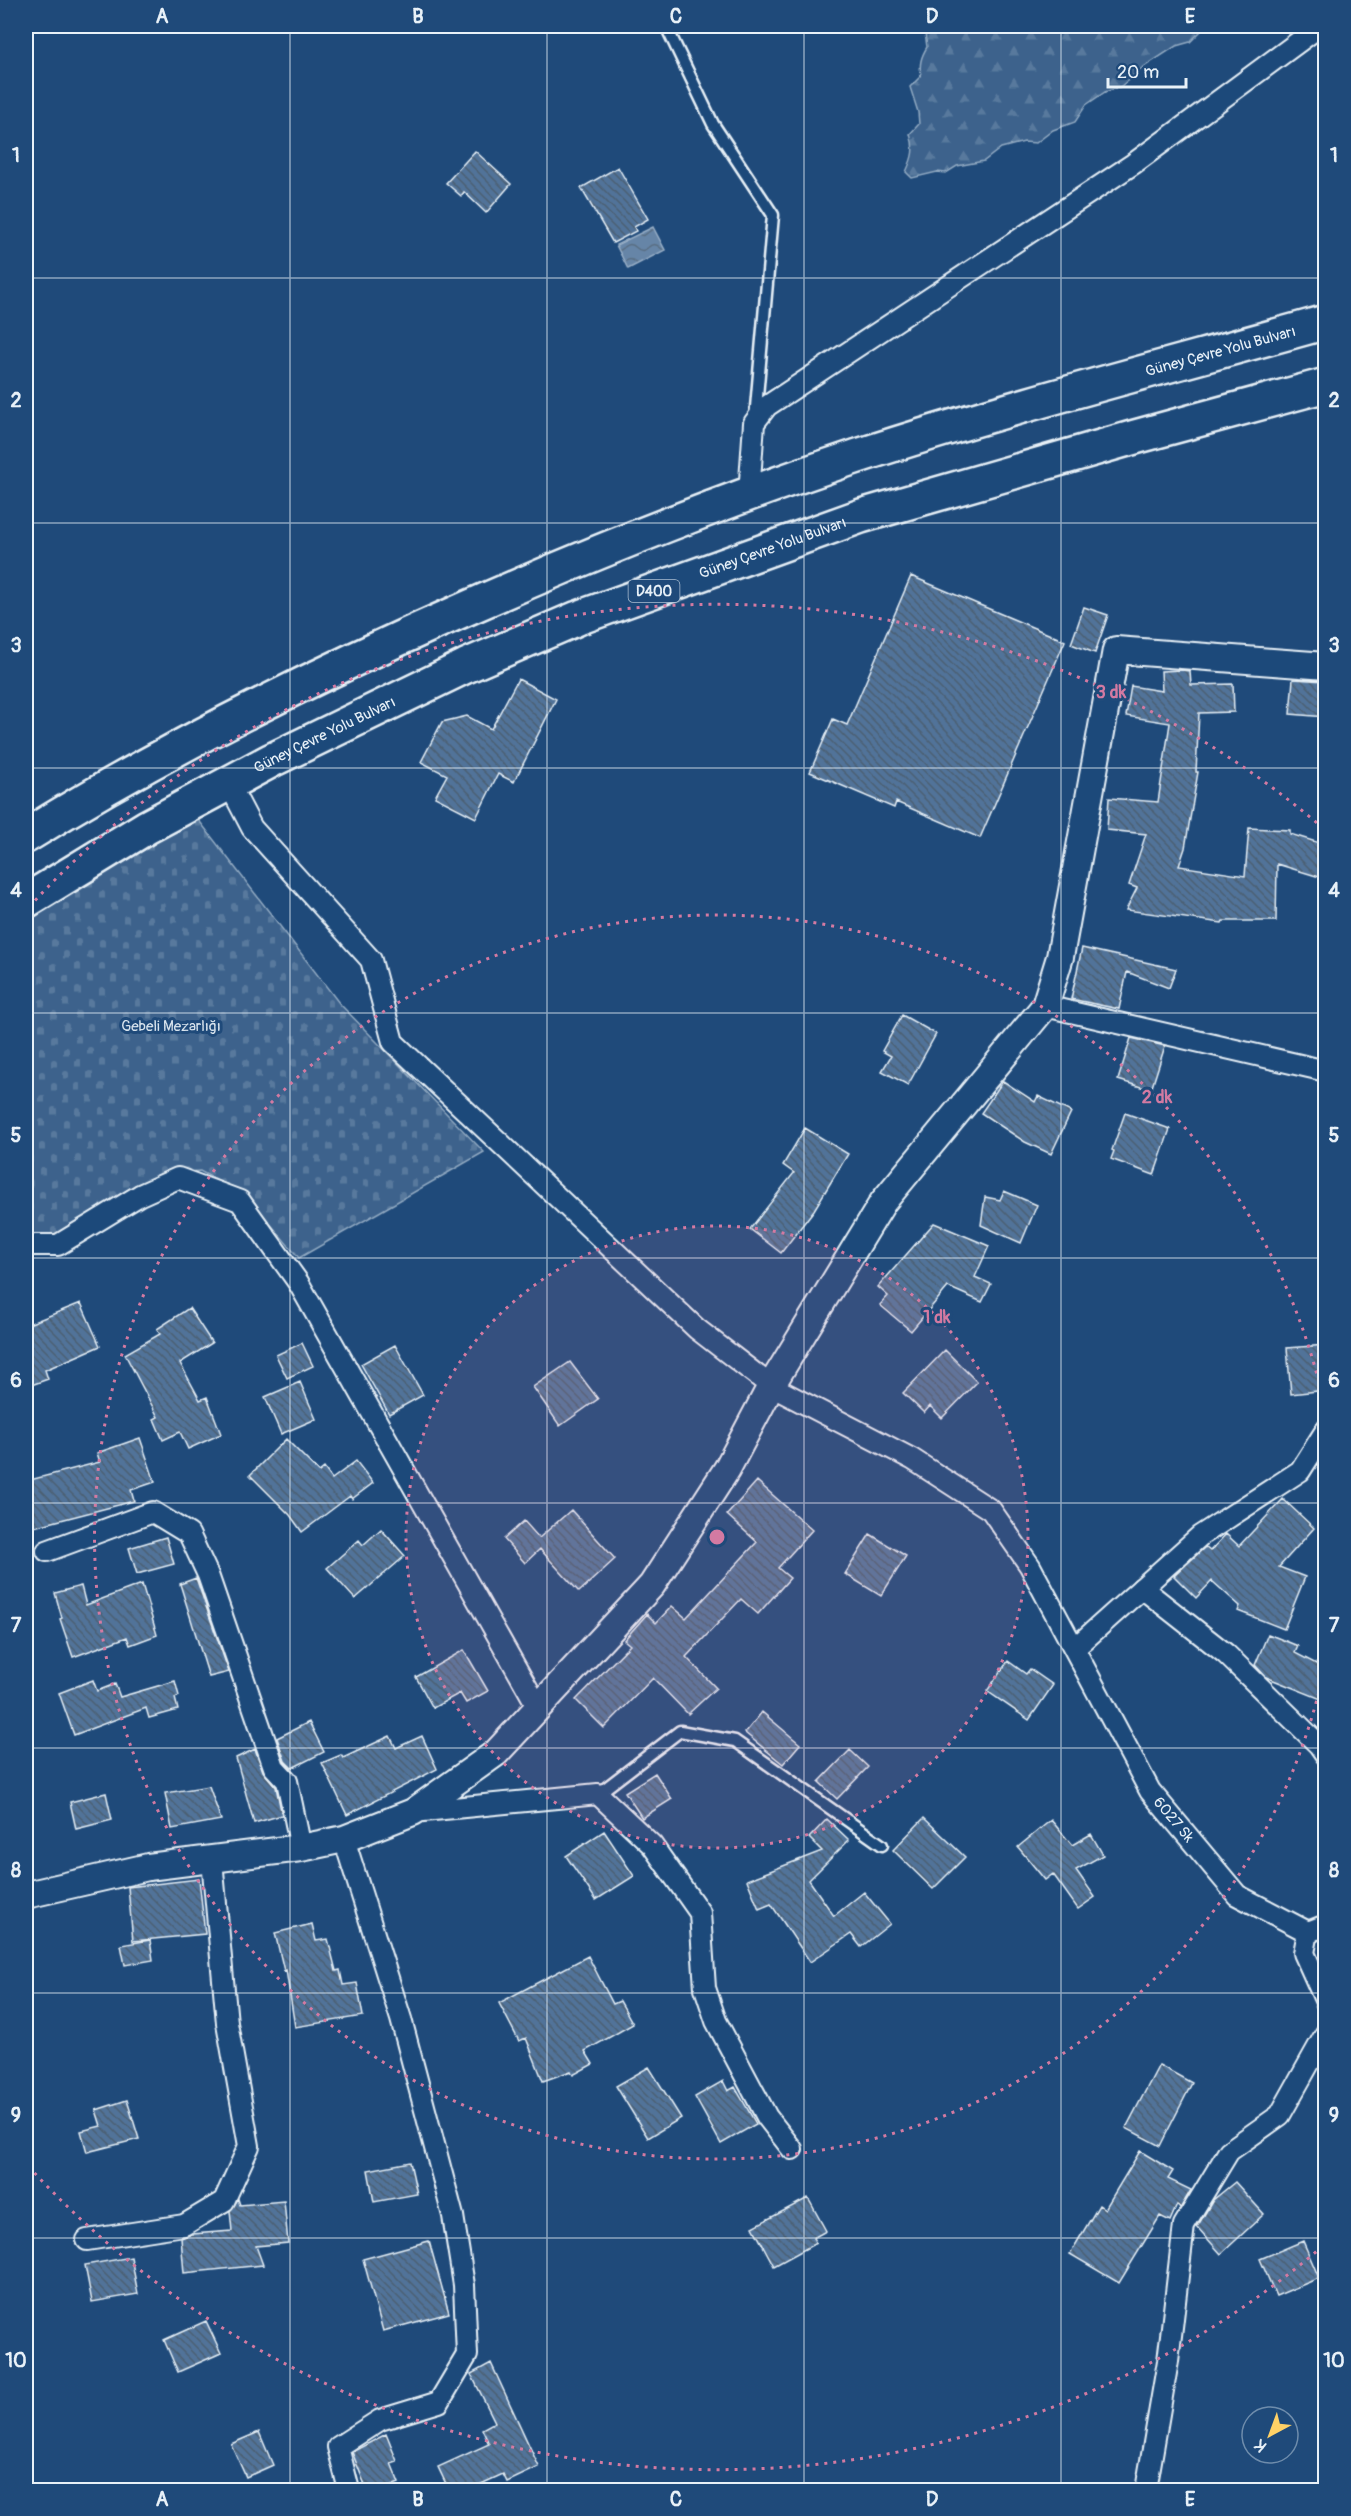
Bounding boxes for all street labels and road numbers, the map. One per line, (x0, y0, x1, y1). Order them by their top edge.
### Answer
street label: Güney Çevre Yolu Bulvarı (1143, 322, 1298, 381)
street label: Güney Çevre Yolu Bulvarı (697, 513, 849, 584)
road number: D400 (628, 580, 680, 602)
street label: Güney Çevre Yolu Bulvarı (251, 693, 399, 778)
street label: 6027 Sk (1149, 1793, 1198, 1847)

